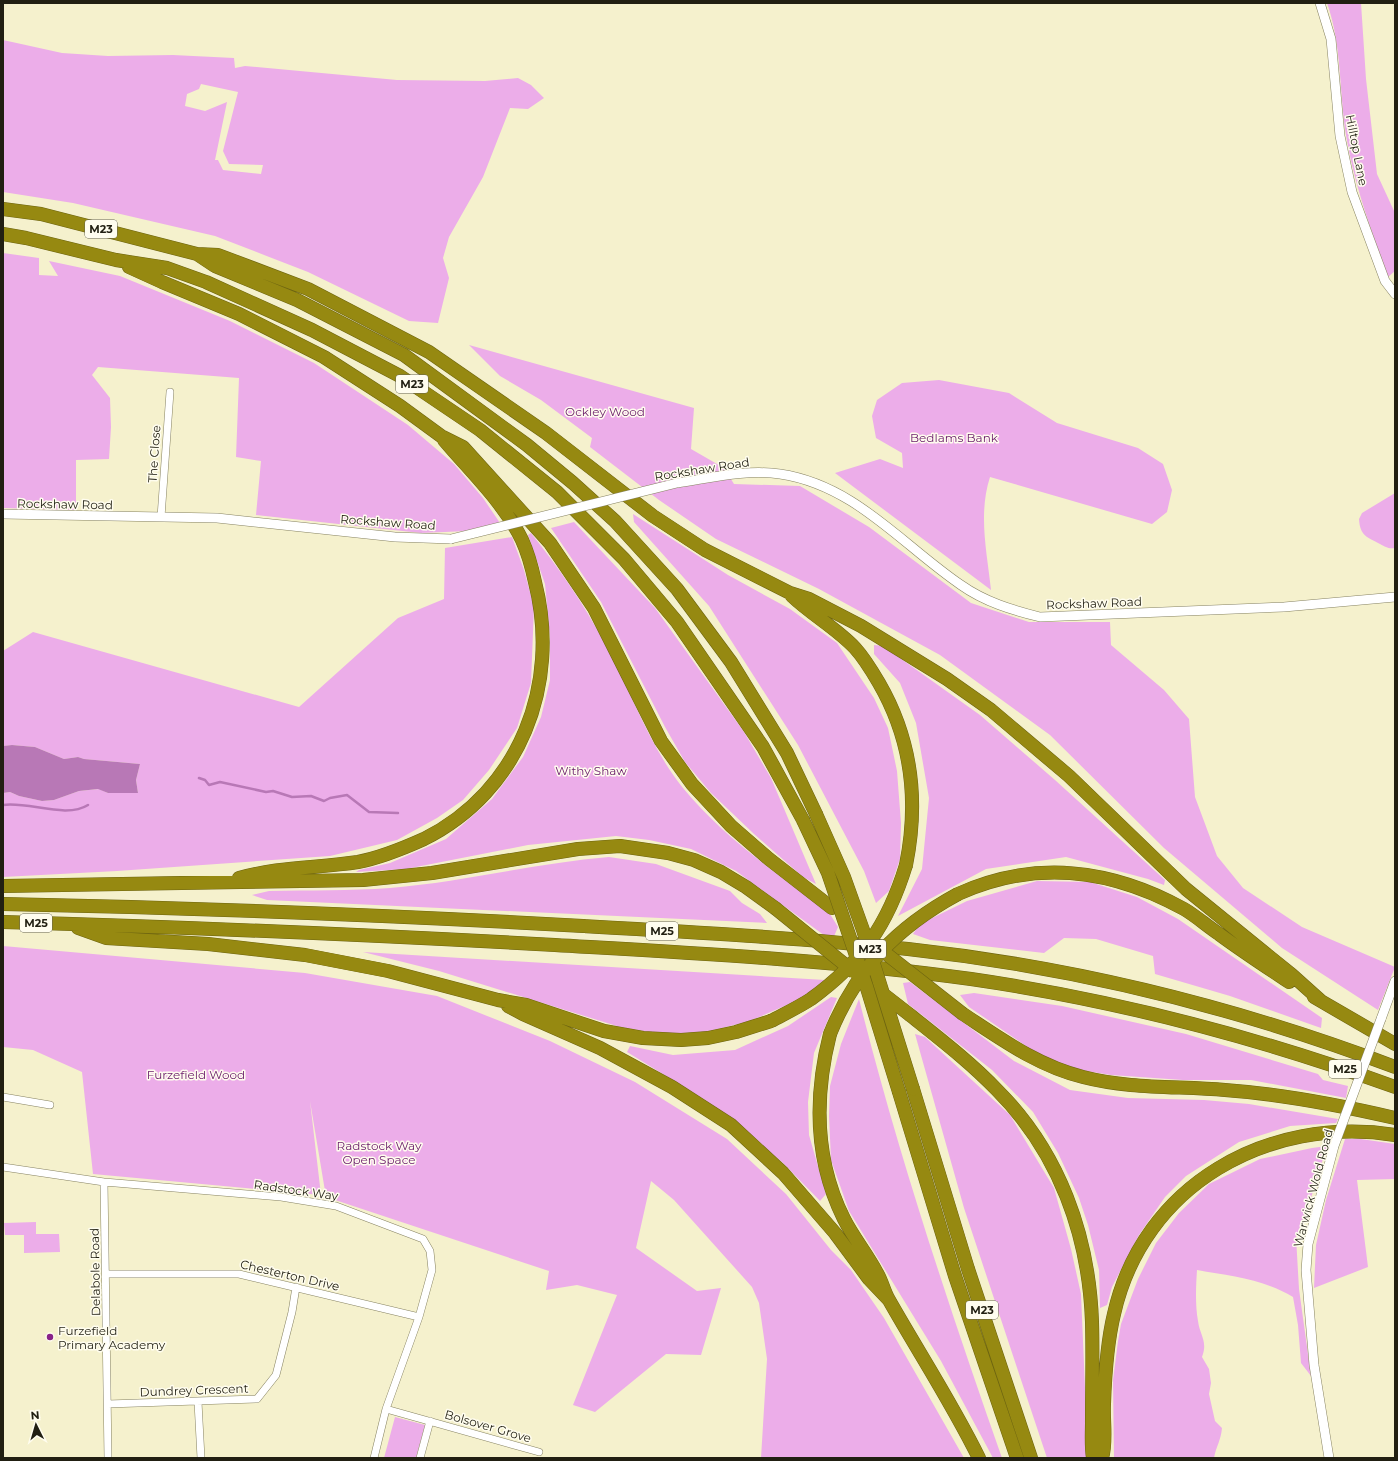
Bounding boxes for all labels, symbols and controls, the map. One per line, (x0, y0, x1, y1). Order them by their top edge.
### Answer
street label: Hilltop Lane (1343, 113, 1371, 187)
road number: M23 (85, 220, 117, 238)
road number: M23 (396, 375, 428, 393)
park label: Ockley Wood (565, 404, 645, 419)
street label: The Close (145, 425, 163, 483)
park label: Bedlams Bank (910, 430, 999, 445)
street label: Rockshaw Road (653, 454, 751, 484)
street label: Rockshaw Road (17, 496, 113, 512)
street label: Rockshaw Road (340, 511, 436, 533)
street label: Rockshaw Road (1046, 594, 1142, 612)
park label: Withy Shaw (555, 763, 627, 778)
road number: M25 (20, 914, 52, 932)
road number: M25 (646, 922, 678, 940)
road number: M23 (854, 940, 886, 958)
road number: M25 (1329, 1060, 1361, 1078)
park label: Furzefield Wood (147, 1067, 245, 1082)
street label: Warwick Wold Road (1290, 1127, 1336, 1249)
park label: Radstock Way Open Space (337, 1138, 422, 1167)
street label: Radstock Way (253, 1177, 340, 1203)
street label: Delabole Road (87, 1228, 103, 1316)
street label: Chesterton Drive (239, 1256, 341, 1294)
road number: M23 (966, 1301, 998, 1319)
place label: Furzefield Primary Academy (58, 1323, 166, 1352)
marker: Furzefield Primary Academy (45, 1332, 55, 1342)
street label: Dundrey Crescent (139, 1381, 249, 1399)
north arrow (16, 1405, 56, 1445)
street label: Bolsover Grove (443, 1406, 533, 1446)
text: N (30, 1408, 40, 1422)

